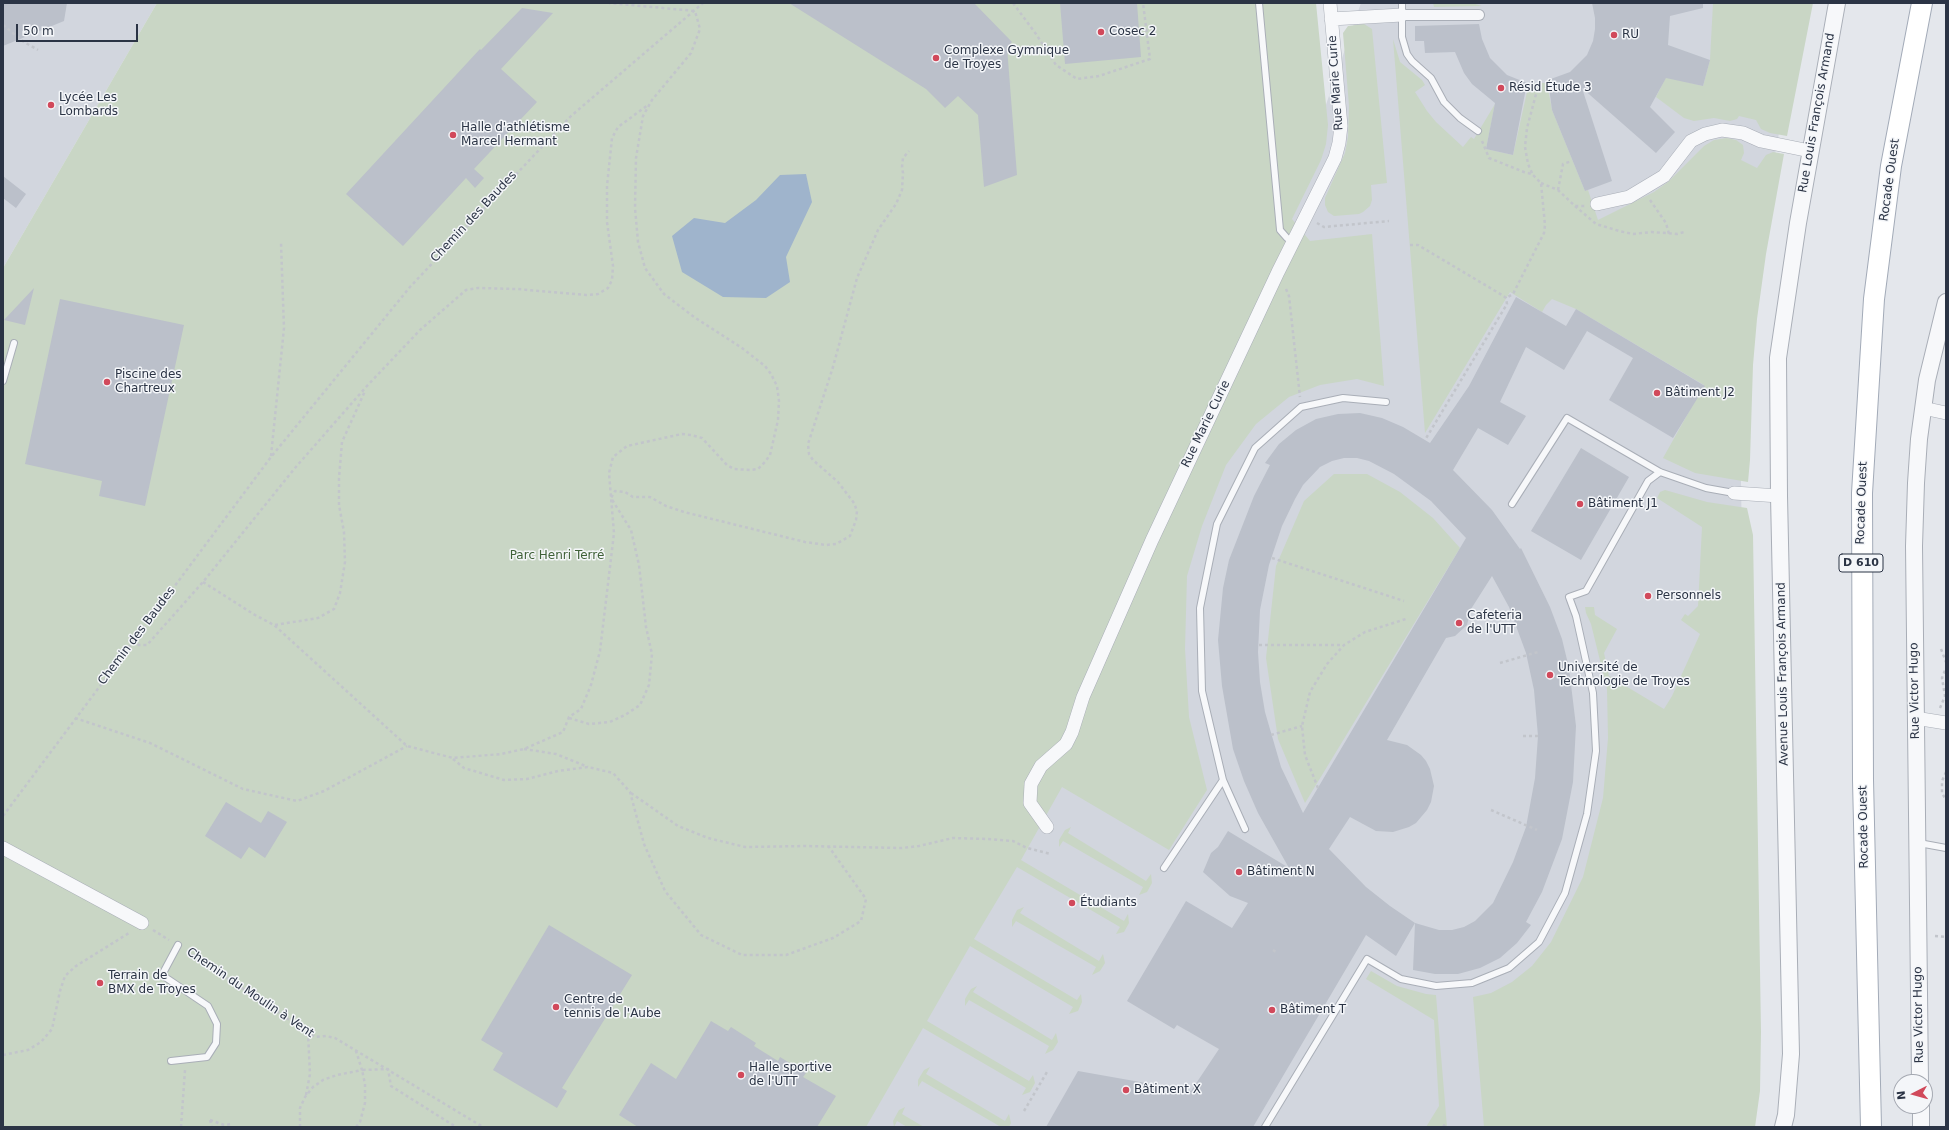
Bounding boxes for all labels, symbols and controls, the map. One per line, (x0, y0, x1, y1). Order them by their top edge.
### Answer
scale bar (18, 16, 140, 42)
text: 50 m (23, 24, 54, 38)
place label: Cosec 2 (1109, 25, 1156, 39)
marker: Cosec 2 (1096, 27, 1106, 37)
place label: RU (1622, 28, 1639, 42)
marker: RU (1609, 30, 1619, 40)
street label: Rue Louis François Armand (1796, 32, 1838, 194)
street label: Rue Marie Curie (1325, 35, 1347, 131)
place label: Complexe Gymnique de Troyes (944, 44, 1069, 72)
marker: Complexe Gymnique de Troyes (931, 53, 941, 63)
place label: Résid Étude 3 (1509, 81, 1592, 95)
marker: Résid Étude 3 (1496, 83, 1506, 93)
place label: Lycée Les Lombards (59, 91, 118, 119)
marker: Lycée Les Lombards (46, 100, 56, 110)
place label: Halle d'athlétisme Marcel Hermant (461, 121, 570, 149)
marker: Halle d'athlétisme Marcel Hermant (448, 130, 458, 140)
street label: Rocade Ouest (1877, 138, 1903, 222)
street label: Chemin des Baudes (428, 168, 520, 266)
place label: Piscine des Chartreux (115, 368, 182, 396)
marker: Piscine des Chartreux (102, 377, 112, 387)
street label: Rue Marie Curie (1179, 378, 1233, 470)
place label: Bâtiment J2 (1665, 386, 1735, 400)
marker: Bâtiment J2 (1652, 388, 1662, 398)
street label: Rocade Ouest (1853, 461, 1871, 545)
place label: Bâtiment J1 (1588, 497, 1658, 511)
marker: Bâtiment J1 (1575, 499, 1585, 509)
park label: Parc Henri Terré (510, 549, 604, 563)
road number: D 610 (1839, 554, 1883, 572)
street label: Avenue Louis François Armand (1774, 582, 1792, 766)
street label: Chemin des Baudes (95, 584, 179, 688)
place label: Personnels (1656, 589, 1721, 603)
marker: Personnels (1643, 591, 1653, 601)
place label: Cafeteria de l'UTT (1467, 609, 1522, 637)
marker: Cafeteria de l'UTT (1454, 618, 1464, 628)
street label: Rue Victor Hugo (1907, 642, 1923, 740)
place label: Université de Technologie de Troyes (1558, 661, 1690, 689)
marker: Université de Technologie de Troyes (1545, 670, 1555, 680)
street label: Rocade Ouest (1856, 785, 1872, 869)
place label: Bâtiment N (1247, 865, 1315, 879)
marker: Bâtiment N (1234, 867, 1244, 877)
place label: Étudiants (1080, 896, 1137, 910)
marker: Étudiants (1067, 898, 1077, 908)
street label: Chemin du Moulin à Vent (184, 945, 316, 1041)
street label: Rue Victor Hugo (1911, 966, 1927, 1064)
place label: Terrain de BMX de Troyes (108, 969, 196, 997)
marker: Terrain de BMX de Troyes (95, 978, 105, 988)
place label: Centre de tennis de l'Aube (564, 993, 661, 1021)
marker: Centre de tennis de l'Aube (551, 1002, 561, 1012)
place label: Bâtiment T (1280, 1003, 1346, 1017)
marker: Bâtiment T (1267, 1005, 1277, 1015)
place label: Halle sportive de l'UTT (749, 1061, 832, 1089)
marker: Halle sportive de l'UTT (736, 1070, 746, 1080)
north arrow (1893, 1074, 1933, 1114)
place label: Bâtiment X (1134, 1083, 1201, 1097)
marker: Bâtiment X (1121, 1085, 1131, 1095)
text: N (1895, 1090, 1909, 1100)

